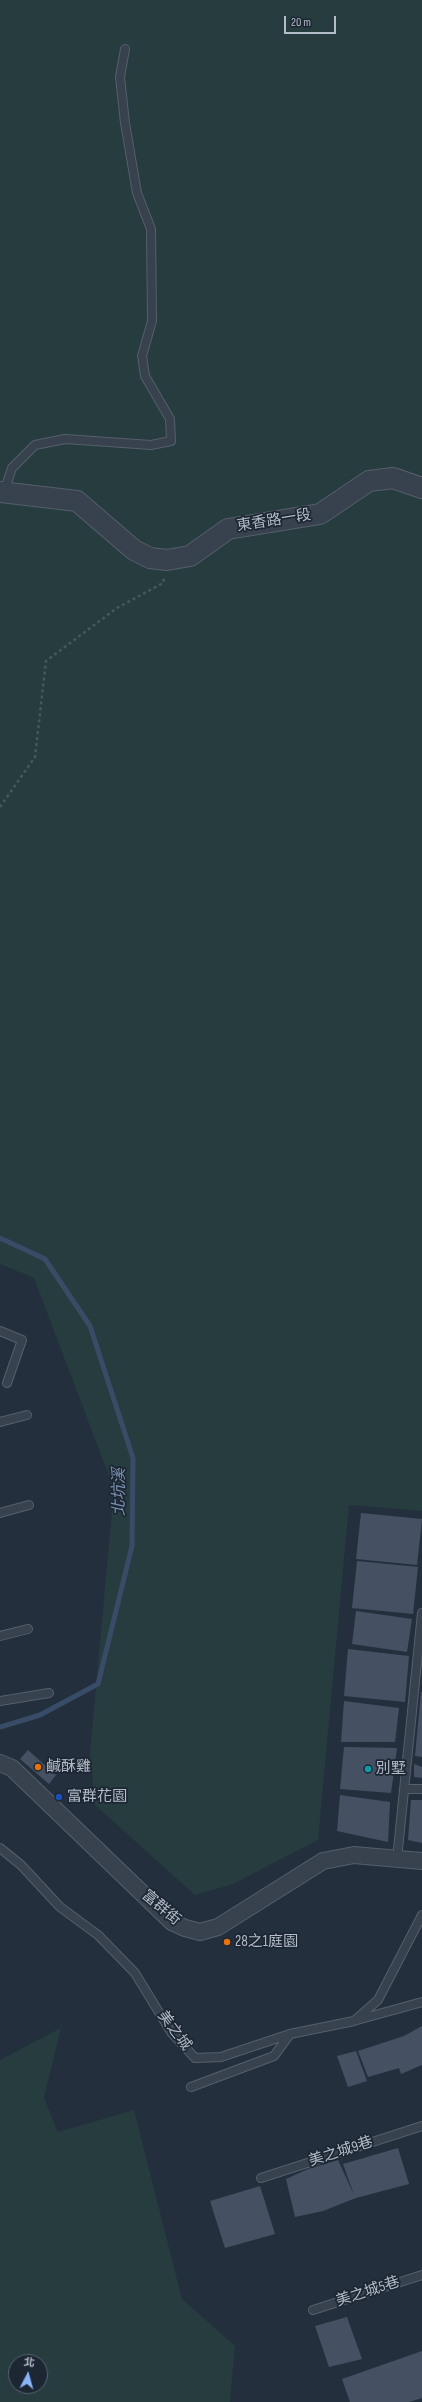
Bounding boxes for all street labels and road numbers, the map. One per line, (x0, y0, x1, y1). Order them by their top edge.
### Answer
street label: 東香路一段 (236, 506, 312, 536)
street label: 富群街 (138, 1887, 184, 1929)
street label: 美之城 (153, 2008, 195, 2054)
street label: 美之城9巷 (307, 2133, 375, 2171)
street label: 美之城5巷 (334, 2273, 402, 2311)

